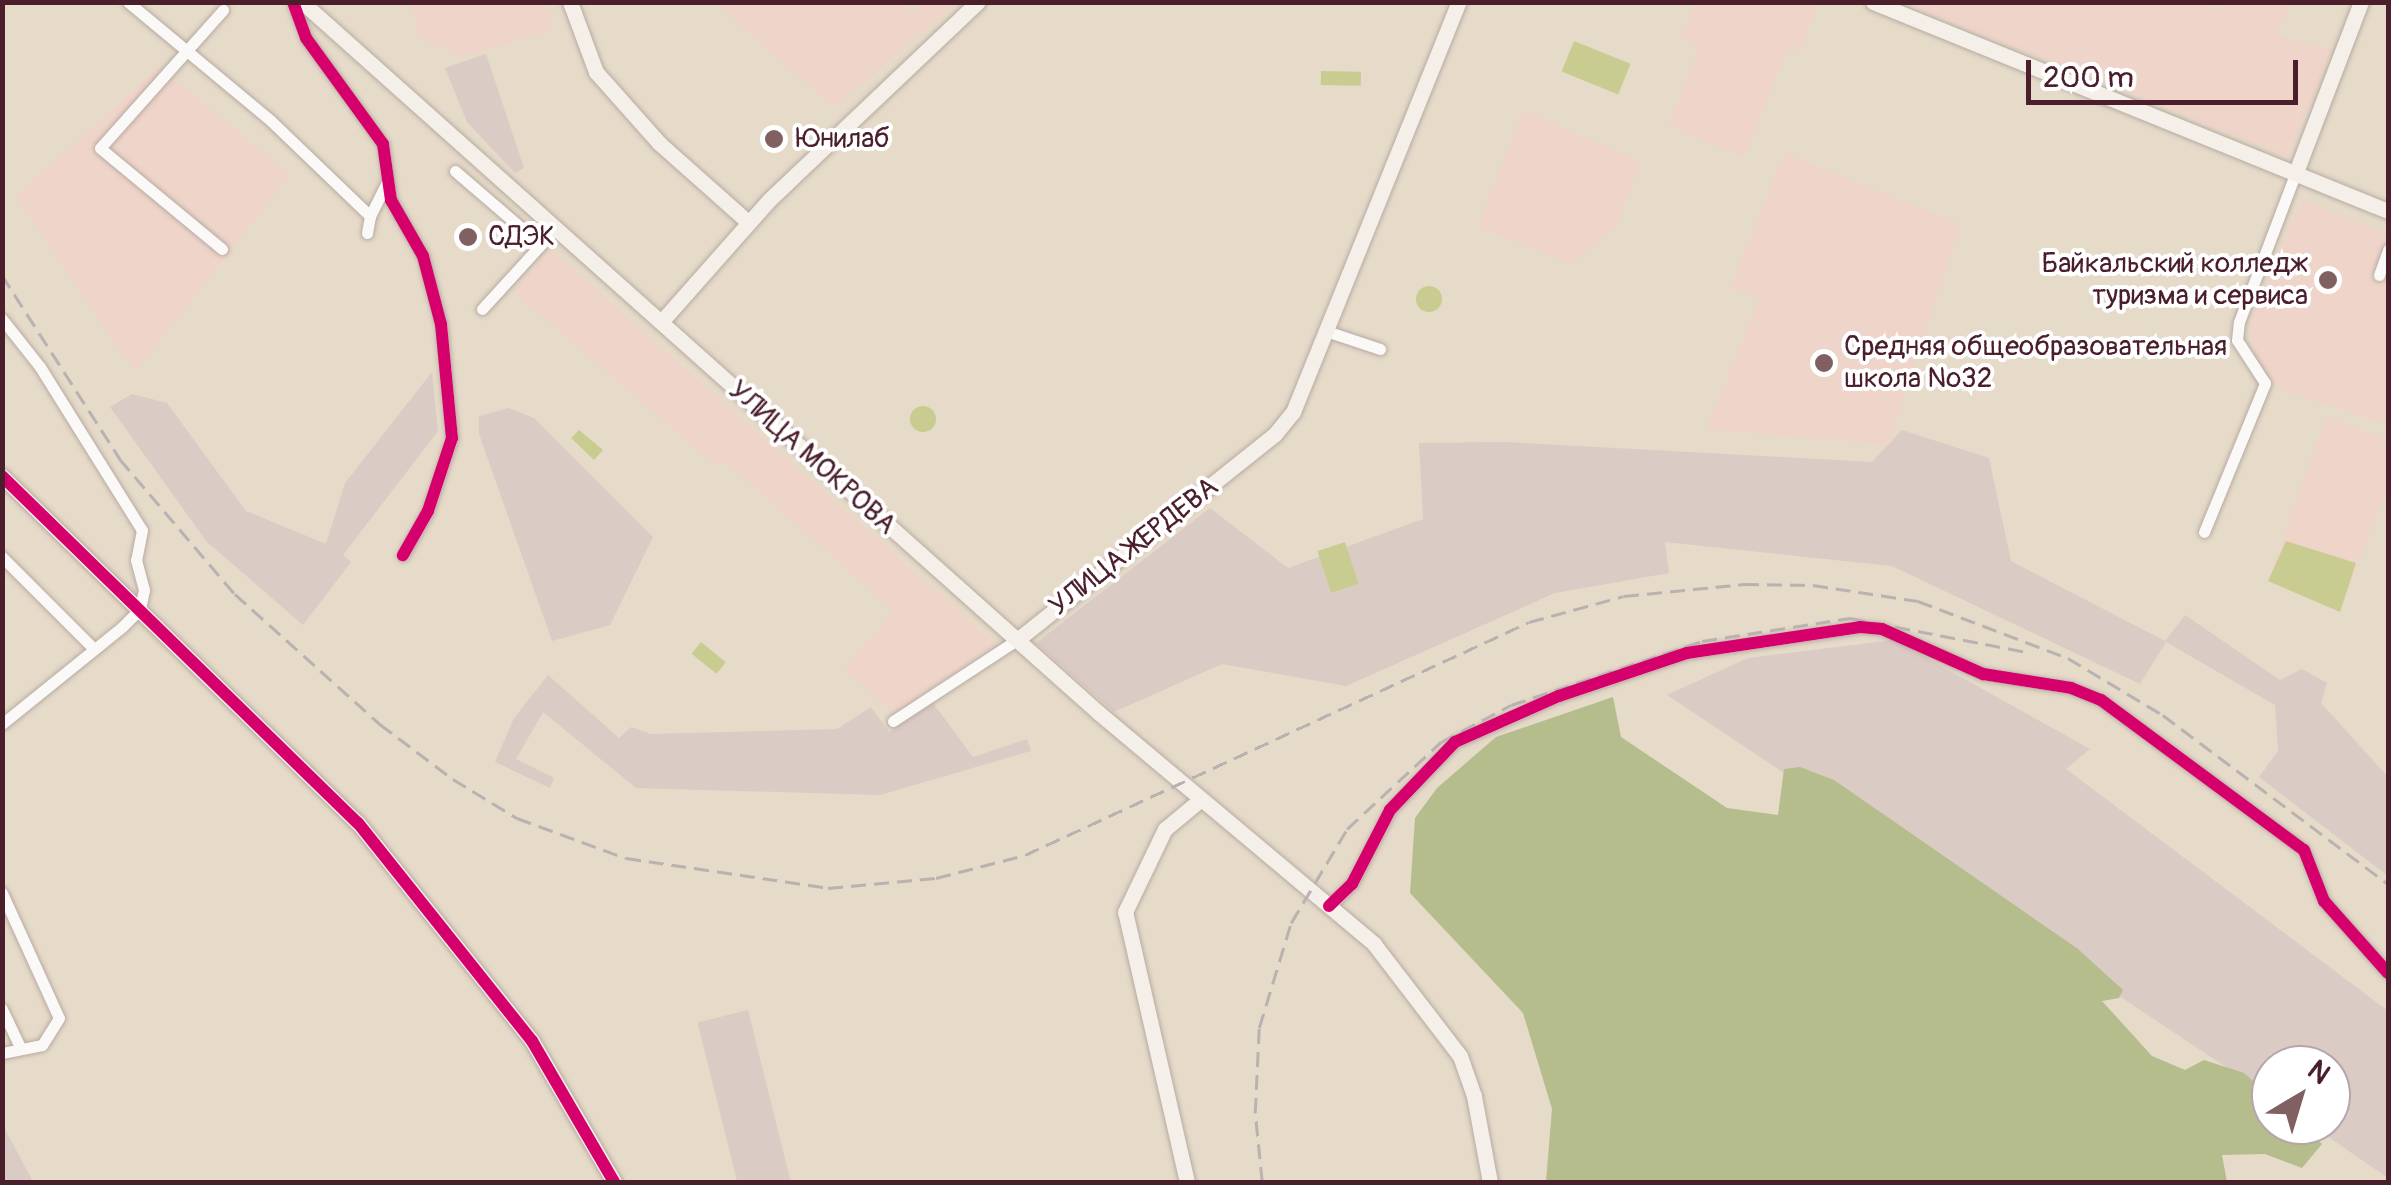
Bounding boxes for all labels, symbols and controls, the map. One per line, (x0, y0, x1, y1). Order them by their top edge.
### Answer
scale bar (2031, 40, 2304, 102)
text: 200 m (2043, 59, 2134, 96)
place label: Юнилаб (796, 122, 890, 156)
marker: Юнилаб (761, 126, 787, 152)
place label: СДЭК (488, 220, 555, 254)
marker: СДЭК (457, 226, 479, 248)
place label: Байкальский колледж туризма и сервиса (2042, 247, 2308, 313)
marker: Байкальский колледж туризма и сервиса (2317, 269, 2339, 291)
place label: Средняя общеобразовательная школа №32 (1844, 330, 2227, 396)
marker: Средняя общеобразовательная школа №32 (1813, 352, 1835, 374)
street label: УЛИЦА МОКРОВА (721, 374, 903, 542)
street label: УЛИЦА ЖЕРДЕВА (1043, 471, 1225, 623)
north arrow (2251, 1045, 2351, 1145)
text: N (2300, 1053, 2337, 1092)

